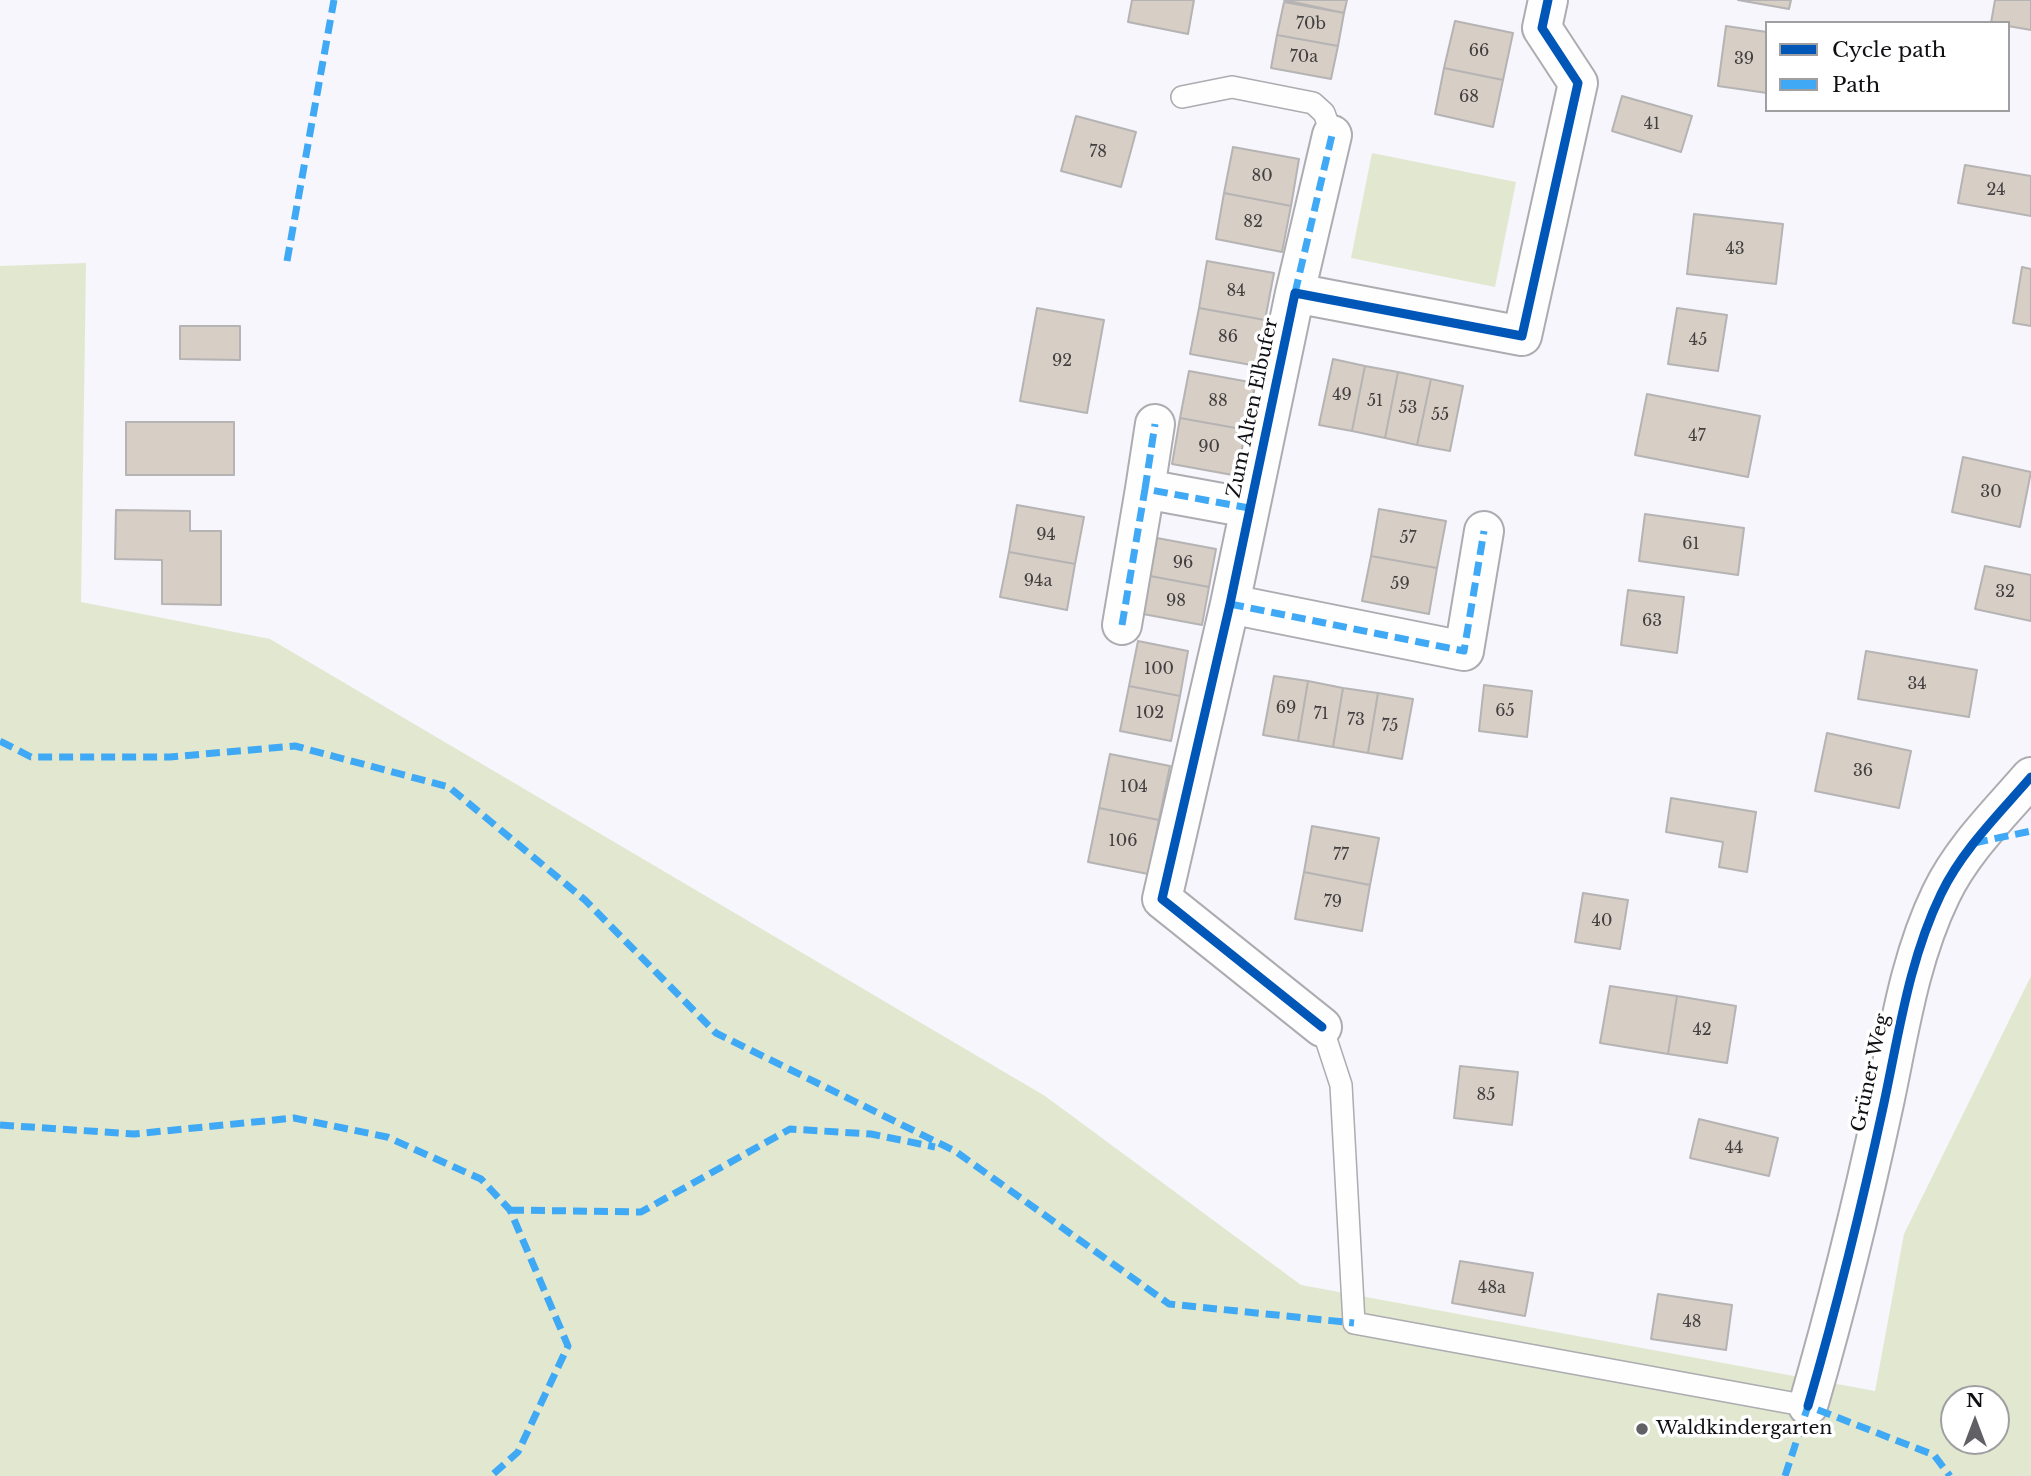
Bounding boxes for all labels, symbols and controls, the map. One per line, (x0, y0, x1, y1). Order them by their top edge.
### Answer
house number: 70b (1296, 14, 1326, 34)
legend (1765, 21, 2010, 112)
text: Cycle path (1832, 37, 1946, 63)
house number: 66 (1469, 41, 1489, 61)
house number: 70a (1290, 47, 1318, 67)
house number: 39 (1734, 49, 1754, 69)
text: Path (1832, 72, 1880, 98)
house number: 68 (1459, 87, 1479, 107)
house number: 41 (1644, 114, 1660, 134)
house number: 78 (1089, 142, 1107, 162)
house number: 80 (1251, 166, 1273, 186)
house number: 24 (1986, 180, 2006, 200)
house number: 82 (1243, 212, 1263, 232)
house number: 43 (1725, 239, 1745, 259)
house number: 84 (1226, 281, 1246, 301)
street label: Zum Alten Elbufer (1223, 316, 1283, 500)
house number: 86 (1218, 327, 1238, 347)
house number: 45 (1689, 330, 1707, 350)
house number: 92 (1052, 351, 1072, 371)
house number: 49 (1332, 385, 1352, 405)
house number: 88 (1208, 391, 1228, 411)
house number: 51 (1367, 391, 1383, 411)
house number: 53 (1399, 398, 1417, 418)
house number: 55 (1431, 405, 1449, 425)
house number: 47 (1688, 426, 1706, 446)
house number: 90 (1198, 437, 1220, 457)
house number: 30 (1980, 482, 2002, 502)
house number: 94 (1036, 525, 1056, 545)
house number: 57 (1399, 528, 1417, 548)
house number: 61 (1682, 534, 1700, 554)
house number: 96 (1173, 553, 1193, 573)
house number: 94a (1024, 571, 1052, 591)
house number: 59 (1390, 574, 1410, 594)
house number: 32 (1995, 582, 2015, 602)
house number: 98 (1166, 591, 1186, 611)
house number: 63 (1642, 611, 1662, 631)
house number: 100 (1144, 659, 1174, 679)
house number: 34 (1907, 674, 1927, 694)
house number: 69 (1276, 698, 1296, 718)
house number: 65 (1495, 701, 1515, 721)
house number: 102 (1136, 703, 1164, 723)
house number: 71 (1313, 704, 1329, 724)
house number: 73 (1347, 710, 1365, 730)
house number: 75 (1382, 716, 1398, 736)
house number: 36 (1853, 761, 1873, 781)
house number: 104 (1120, 777, 1148, 797)
house number: 106 (1109, 831, 1137, 851)
house number: 77 (1333, 845, 1349, 865)
house number: 79 (1324, 892, 1342, 912)
house number: 40 (1592, 911, 1612, 931)
street label: Grüner Weg (1847, 1012, 1895, 1134)
house number: 42 (1692, 1020, 1712, 1040)
house number: 85 (1477, 1085, 1495, 1105)
house number: 44 (1725, 1138, 1743, 1158)
house number: 48a (1478, 1278, 1506, 1298)
house number: 48 (1682, 1312, 1702, 1332)
north arrow (1940, 1385, 2010, 1455)
text: N (1966, 1389, 1984, 1412)
place label: Waldkindergarten (1656, 1418, 1832, 1440)
marker: Waldkindergarten (1634, 1421, 1650, 1437)

